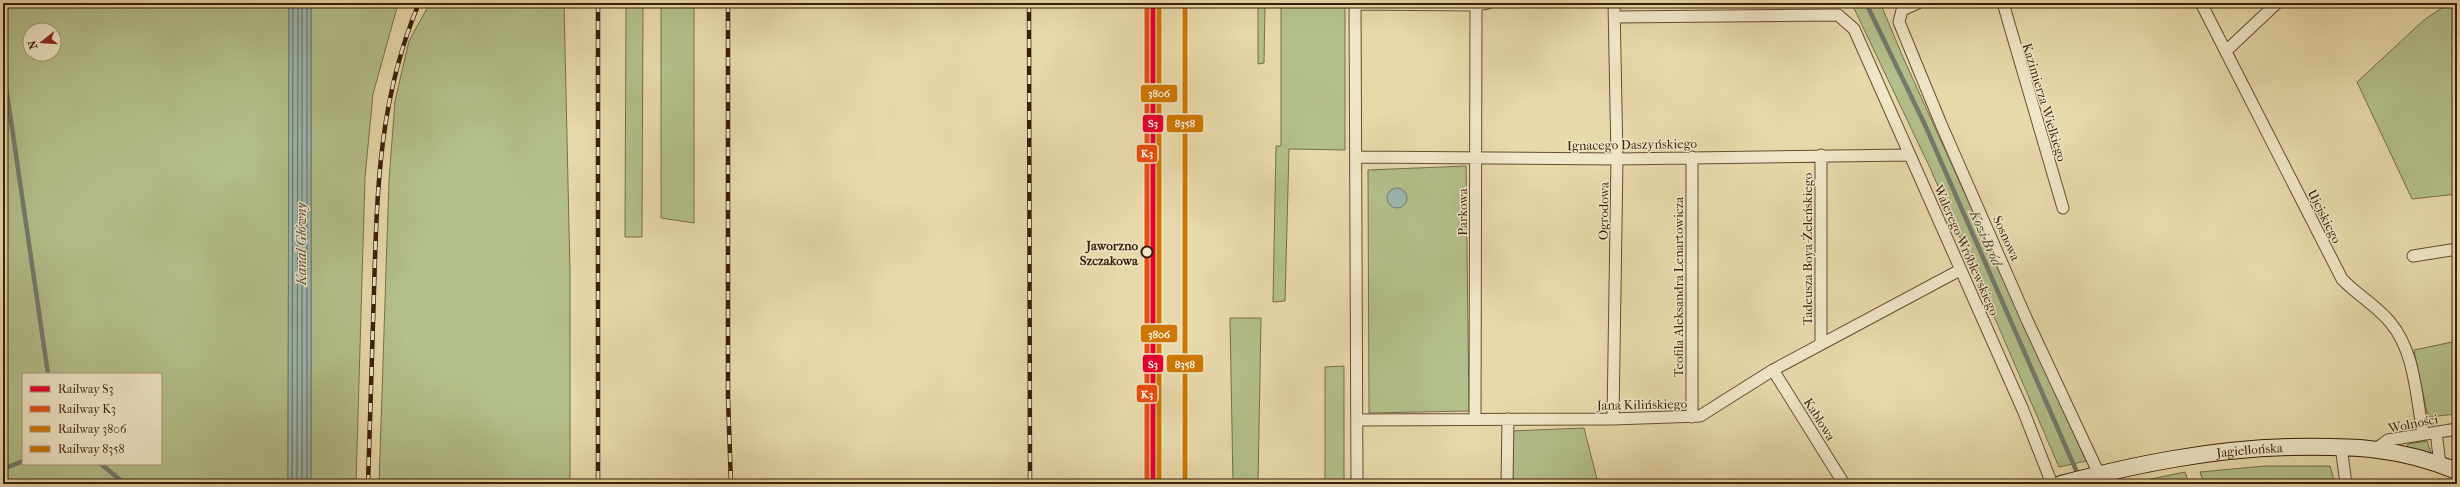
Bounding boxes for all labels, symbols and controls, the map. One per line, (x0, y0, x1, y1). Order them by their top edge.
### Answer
north arrow (22, 22, 62, 62)
text: N (25, 38, 40, 51)
street label: Kazimierza Wielkiego (2019, 41, 2070, 164)
line badge: 3806 (1140, 84, 1178, 103)
text: 3806 (1148, 87, 1171, 100)
line badge: S3 (1142, 114, 1164, 133)
line badge: 8358 (1166, 114, 1204, 133)
text: S3 (1148, 117, 1159, 130)
text: 8358 (1175, 117, 1196, 130)
street label: Ignacego Daszyńskiego (1567, 136, 1698, 153)
line badge: K3 (1136, 144, 1158, 163)
text: K3 (1141, 147, 1154, 160)
street label: Tadeusza Boya-Żeleńskiego (1800, 172, 1815, 325)
street label: Ogrodowa (1595, 181, 1612, 240)
street label: Walerego Wróblewskiego (1931, 182, 2002, 318)
street label: Parkowa (1455, 187, 1470, 236)
street label: Ujejskiego (2305, 187, 2345, 246)
street label: Teofila Aleksandra Lenartowicza (1671, 196, 1686, 377)
water label: Kanał Główny (293, 201, 310, 286)
water label: Kozi Bród (1965, 207, 2006, 270)
street label: Sosnowa (1990, 213, 2023, 264)
place label: Jaworzno Szczakowa (1080, 238, 1139, 268)
marker: Jaworzno Szczakowa (1140, 245, 1154, 259)
line badge: 3806 (1140, 324, 1178, 343)
text: 3806 (1148, 328, 1171, 341)
line badge: S3 (1142, 354, 1164, 373)
line badge: 8358 (1166, 354, 1204, 373)
text: S3 (1148, 358, 1159, 371)
text: 8358 (1175, 358, 1196, 371)
legend (22, 373, 162, 465)
text: Railway S3 (58, 382, 114, 396)
line badge: K3 (1136, 384, 1158, 403)
text: K3 (1141, 388, 1154, 401)
street label: Kablowa (1801, 395, 1839, 444)
street label: Jana Kilińskiego (1596, 396, 1688, 413)
text: Railway K3 (58, 402, 116, 416)
street label: Wolności (2386, 411, 2439, 436)
text: Railway 3806 (58, 422, 127, 436)
street label: Jagiellońska (2215, 440, 2284, 461)
text: Railway 8358 (58, 442, 124, 456)

